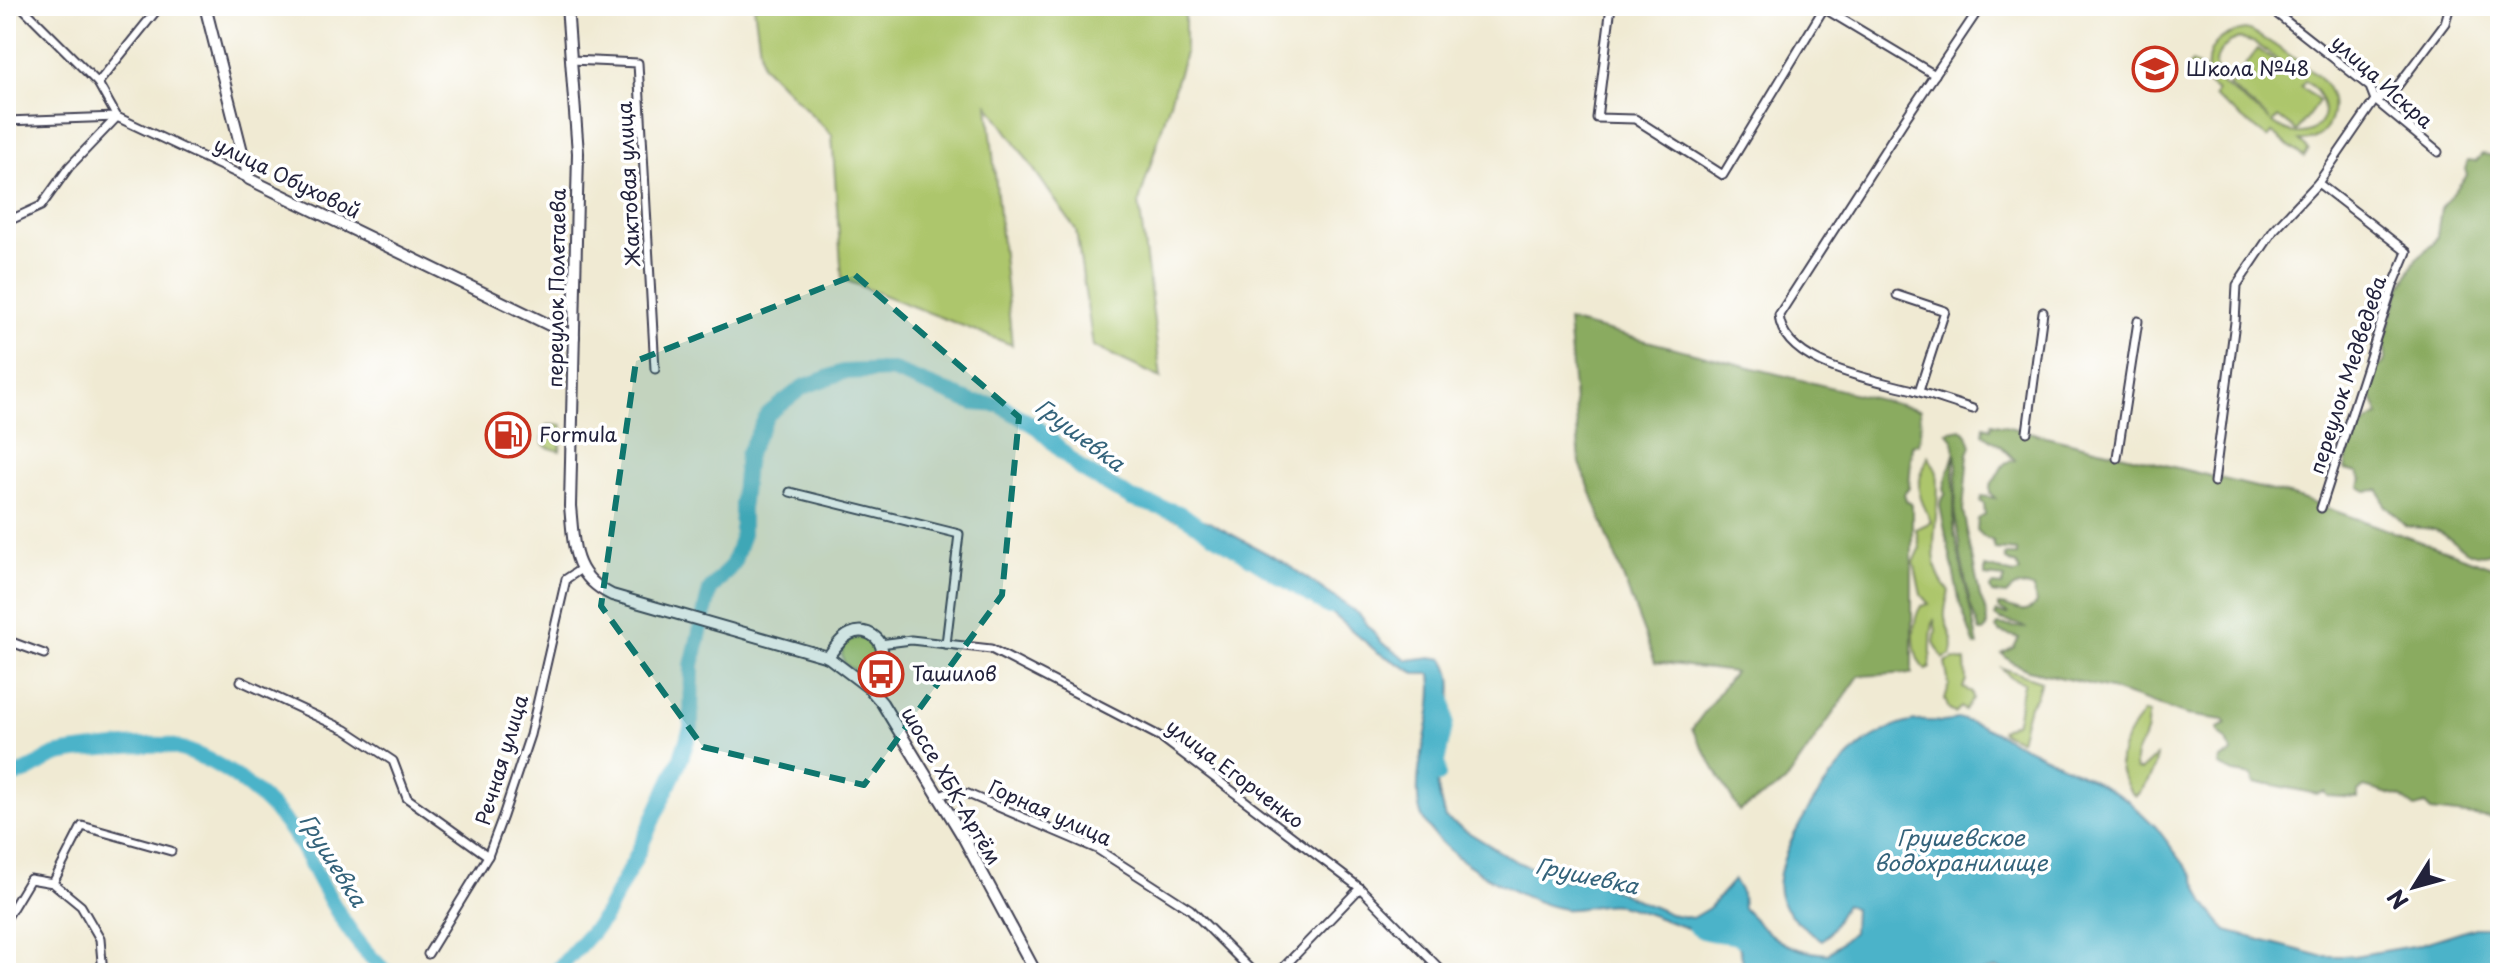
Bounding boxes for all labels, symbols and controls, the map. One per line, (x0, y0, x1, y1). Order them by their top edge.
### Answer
street label: улица Искра (2325, 27, 2441, 136)
school or university icon: Школа №48 (2131, 45, 2179, 93)
place label: Школа №48 (2186, 53, 2309, 83)
street label: Жактовая улица (609, 100, 647, 267)
street label: улица Обуховой (209, 129, 366, 226)
street label: переулок Полетаева (539, 188, 573, 388)
street label: переулок Медведева (2301, 271, 2393, 478)
water label: Грушевка (1029, 389, 1134, 479)
fuel station icon: Formula (484, 411, 532, 459)
place label: Formula (539, 419, 618, 449)
bus stop icon: Ташилов (857, 650, 905, 698)
place label: Ташилов (912, 658, 997, 688)
street label: Речная улица (467, 690, 535, 829)
street label: шоссе ХБК-Артём (894, 701, 1009, 870)
street label: улица Егорченко (1160, 711, 1311, 835)
street label: Горная улица (984, 771, 1117, 853)
water label: Грушевка (293, 806, 377, 913)
water label: Грушевское водохранилище (1874, 820, 2048, 878)
north arrow (2374, 847, 2454, 927)
water label: Грушевка (1533, 848, 1643, 902)
text: N (2378, 883, 2415, 917)

